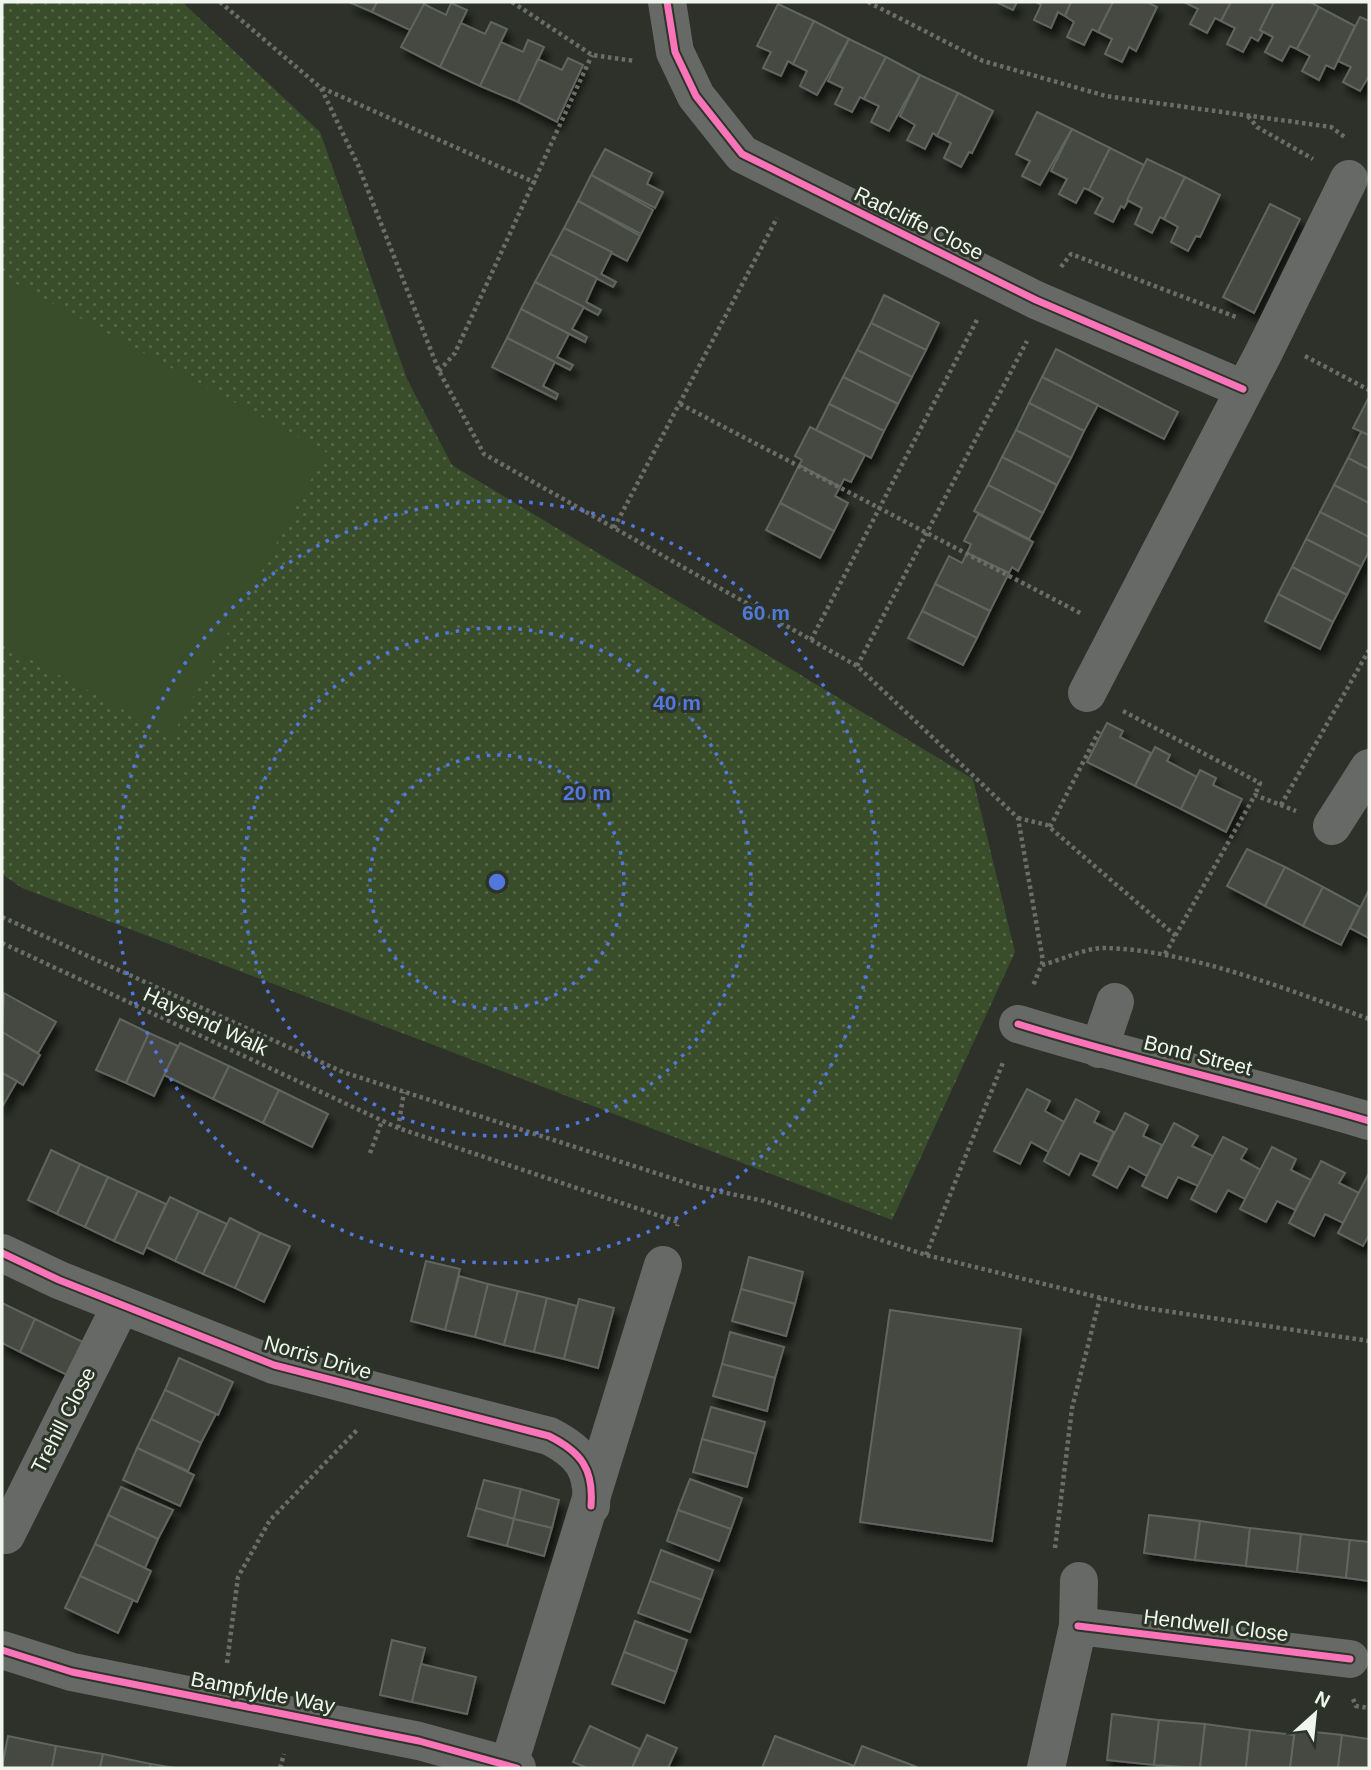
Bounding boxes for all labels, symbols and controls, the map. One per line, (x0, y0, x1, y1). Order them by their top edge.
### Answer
street label: Radcliffe Close (851, 182, 987, 264)
text: 60 m (742, 601, 790, 624)
text: 40 m (653, 691, 701, 714)
text: 20 m (563, 781, 611, 804)
centre of rings (485, 870, 509, 894)
street label: Haysend Walk (140, 982, 272, 1060)
street label: Bond Street (1141, 1030, 1255, 1080)
street label: Norris Drive (262, 1331, 374, 1383)
street label: Trehill Close (26, 1363, 100, 1477)
street label: Hendwell Close (1142, 1605, 1290, 1645)
street label: Bampfylde Way (189, 1667, 337, 1717)
north arrow (1280, 1679, 1350, 1749)
text: N (1312, 1687, 1333, 1712)

